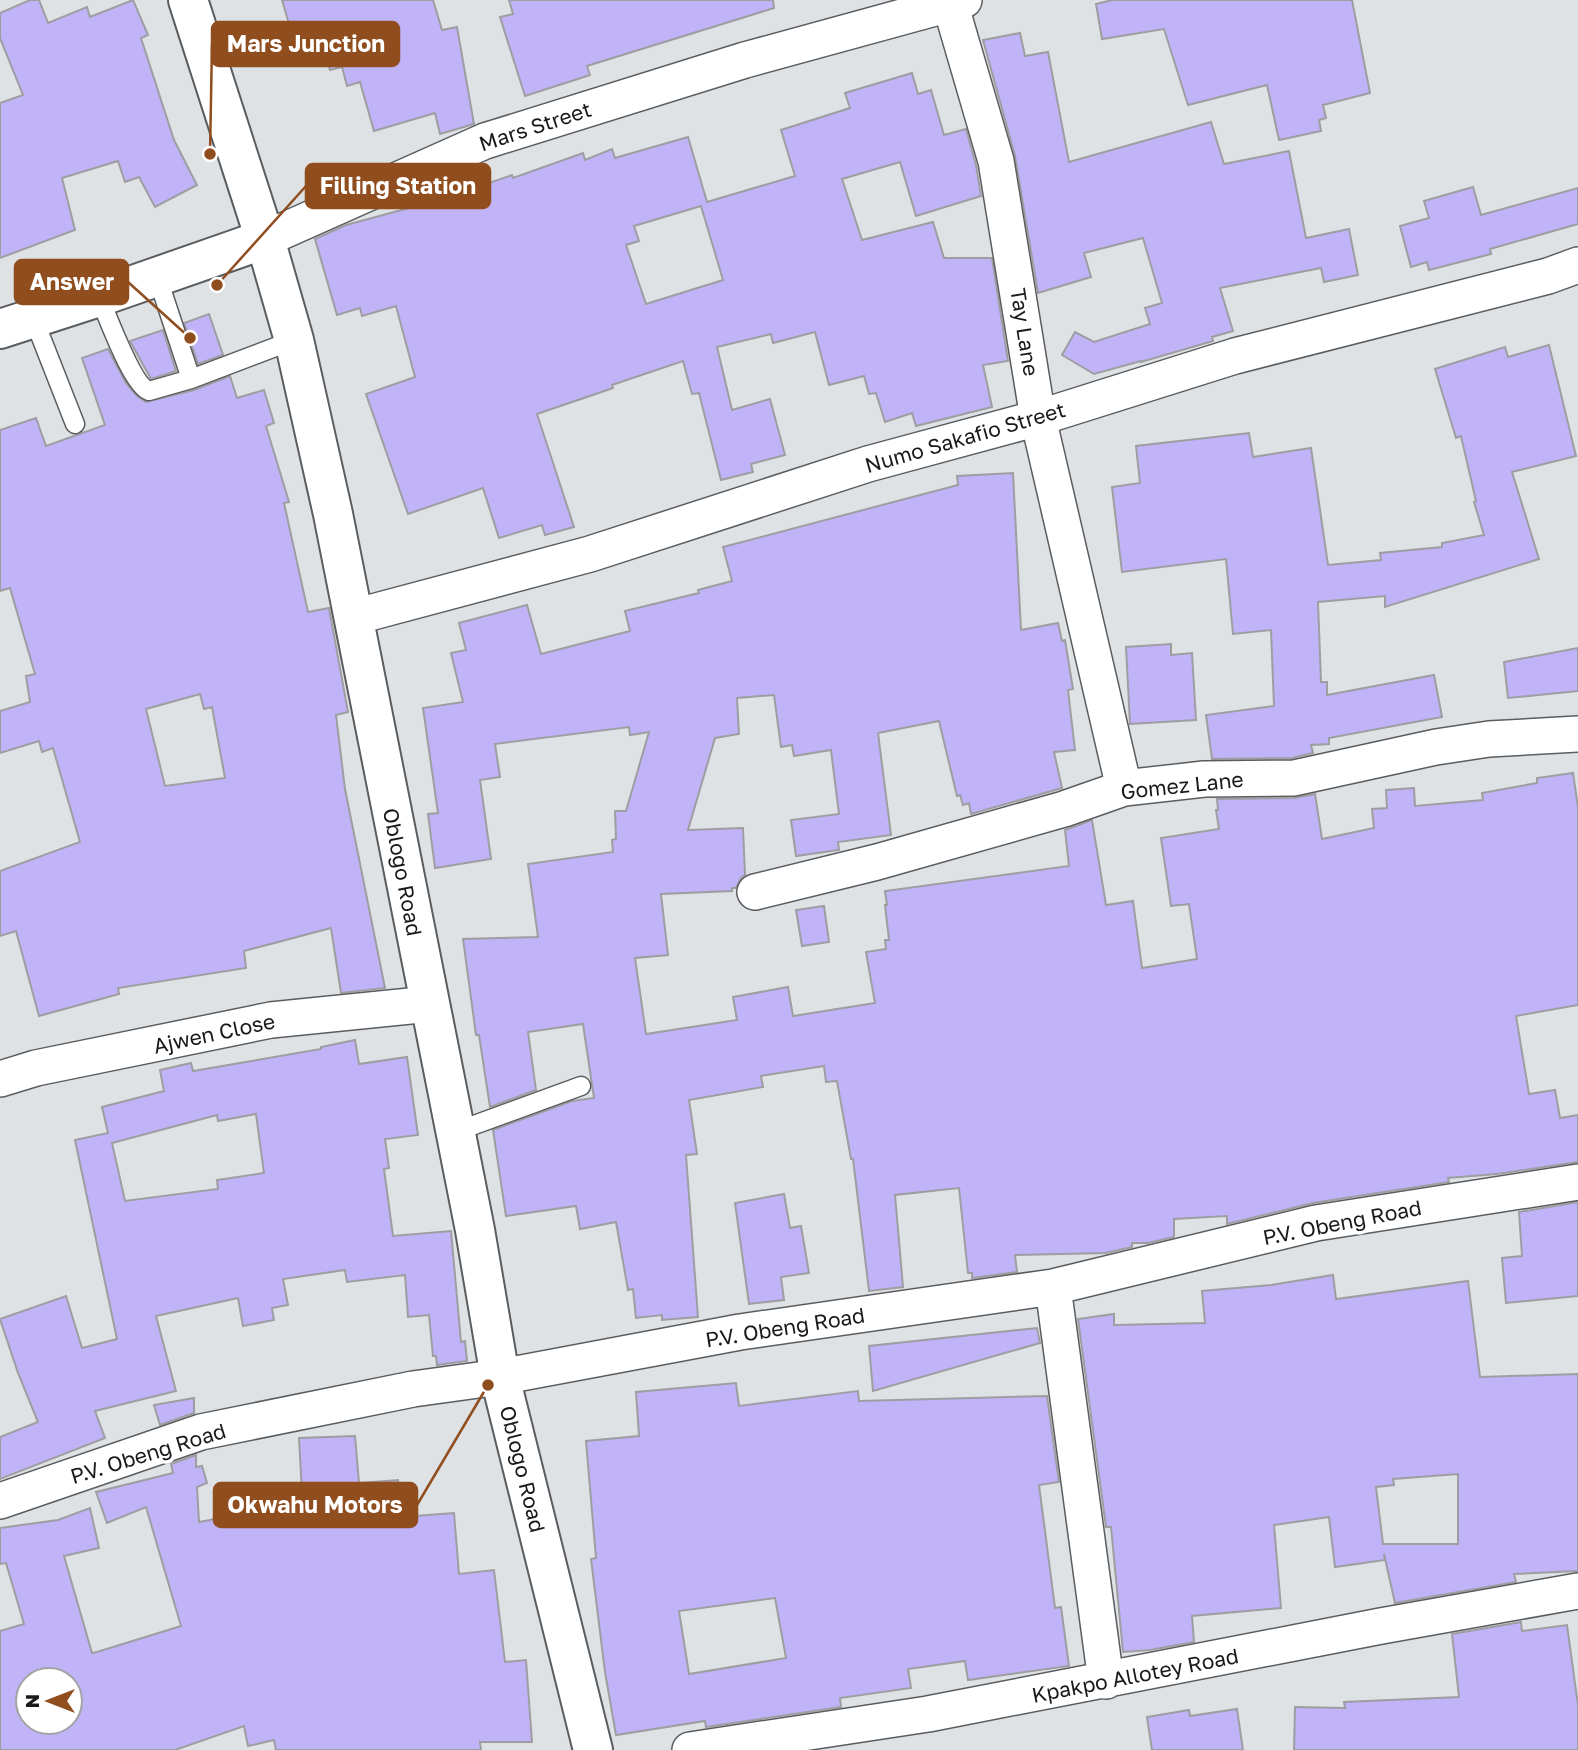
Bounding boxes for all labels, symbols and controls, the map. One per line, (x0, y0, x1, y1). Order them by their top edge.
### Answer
callout: Mars Junction (212, 22, 399, 66)
text: Mars Junction (227, 29, 385, 57)
street label: Mars Street (476, 96, 594, 156)
callout: Filling Station (306, 164, 490, 208)
text: Filling Station (320, 171, 476, 199)
callout: Answer (15, 260, 128, 304)
text: Answer (30, 267, 114, 295)
street label: Tay Lane (1005, 286, 1045, 378)
street label: Numo Sakafio Street (862, 396, 1068, 478)
street label: Gomez Lane (1119, 766, 1245, 804)
street label: Oblogo Road (378, 806, 428, 938)
street label: Ajwen Close (151, 1007, 277, 1059)
street label: P.V. Obeng Road (1260, 1194, 1424, 1250)
street label: P.V. Obeng Road (703, 1302, 867, 1352)
street label: Oblogo Road (495, 1403, 551, 1535)
street label: P.V. Obeng Road (67, 1417, 229, 1489)
callout: Okwahu Motors (214, 1483, 417, 1527)
text: Okwahu Motors (227, 1490, 403, 1518)
street label: Kpakpo Allotey Road (1029, 1642, 1241, 1708)
north arrow (14, 1666, 84, 1736)
text: N (20, 1694, 43, 1708)

